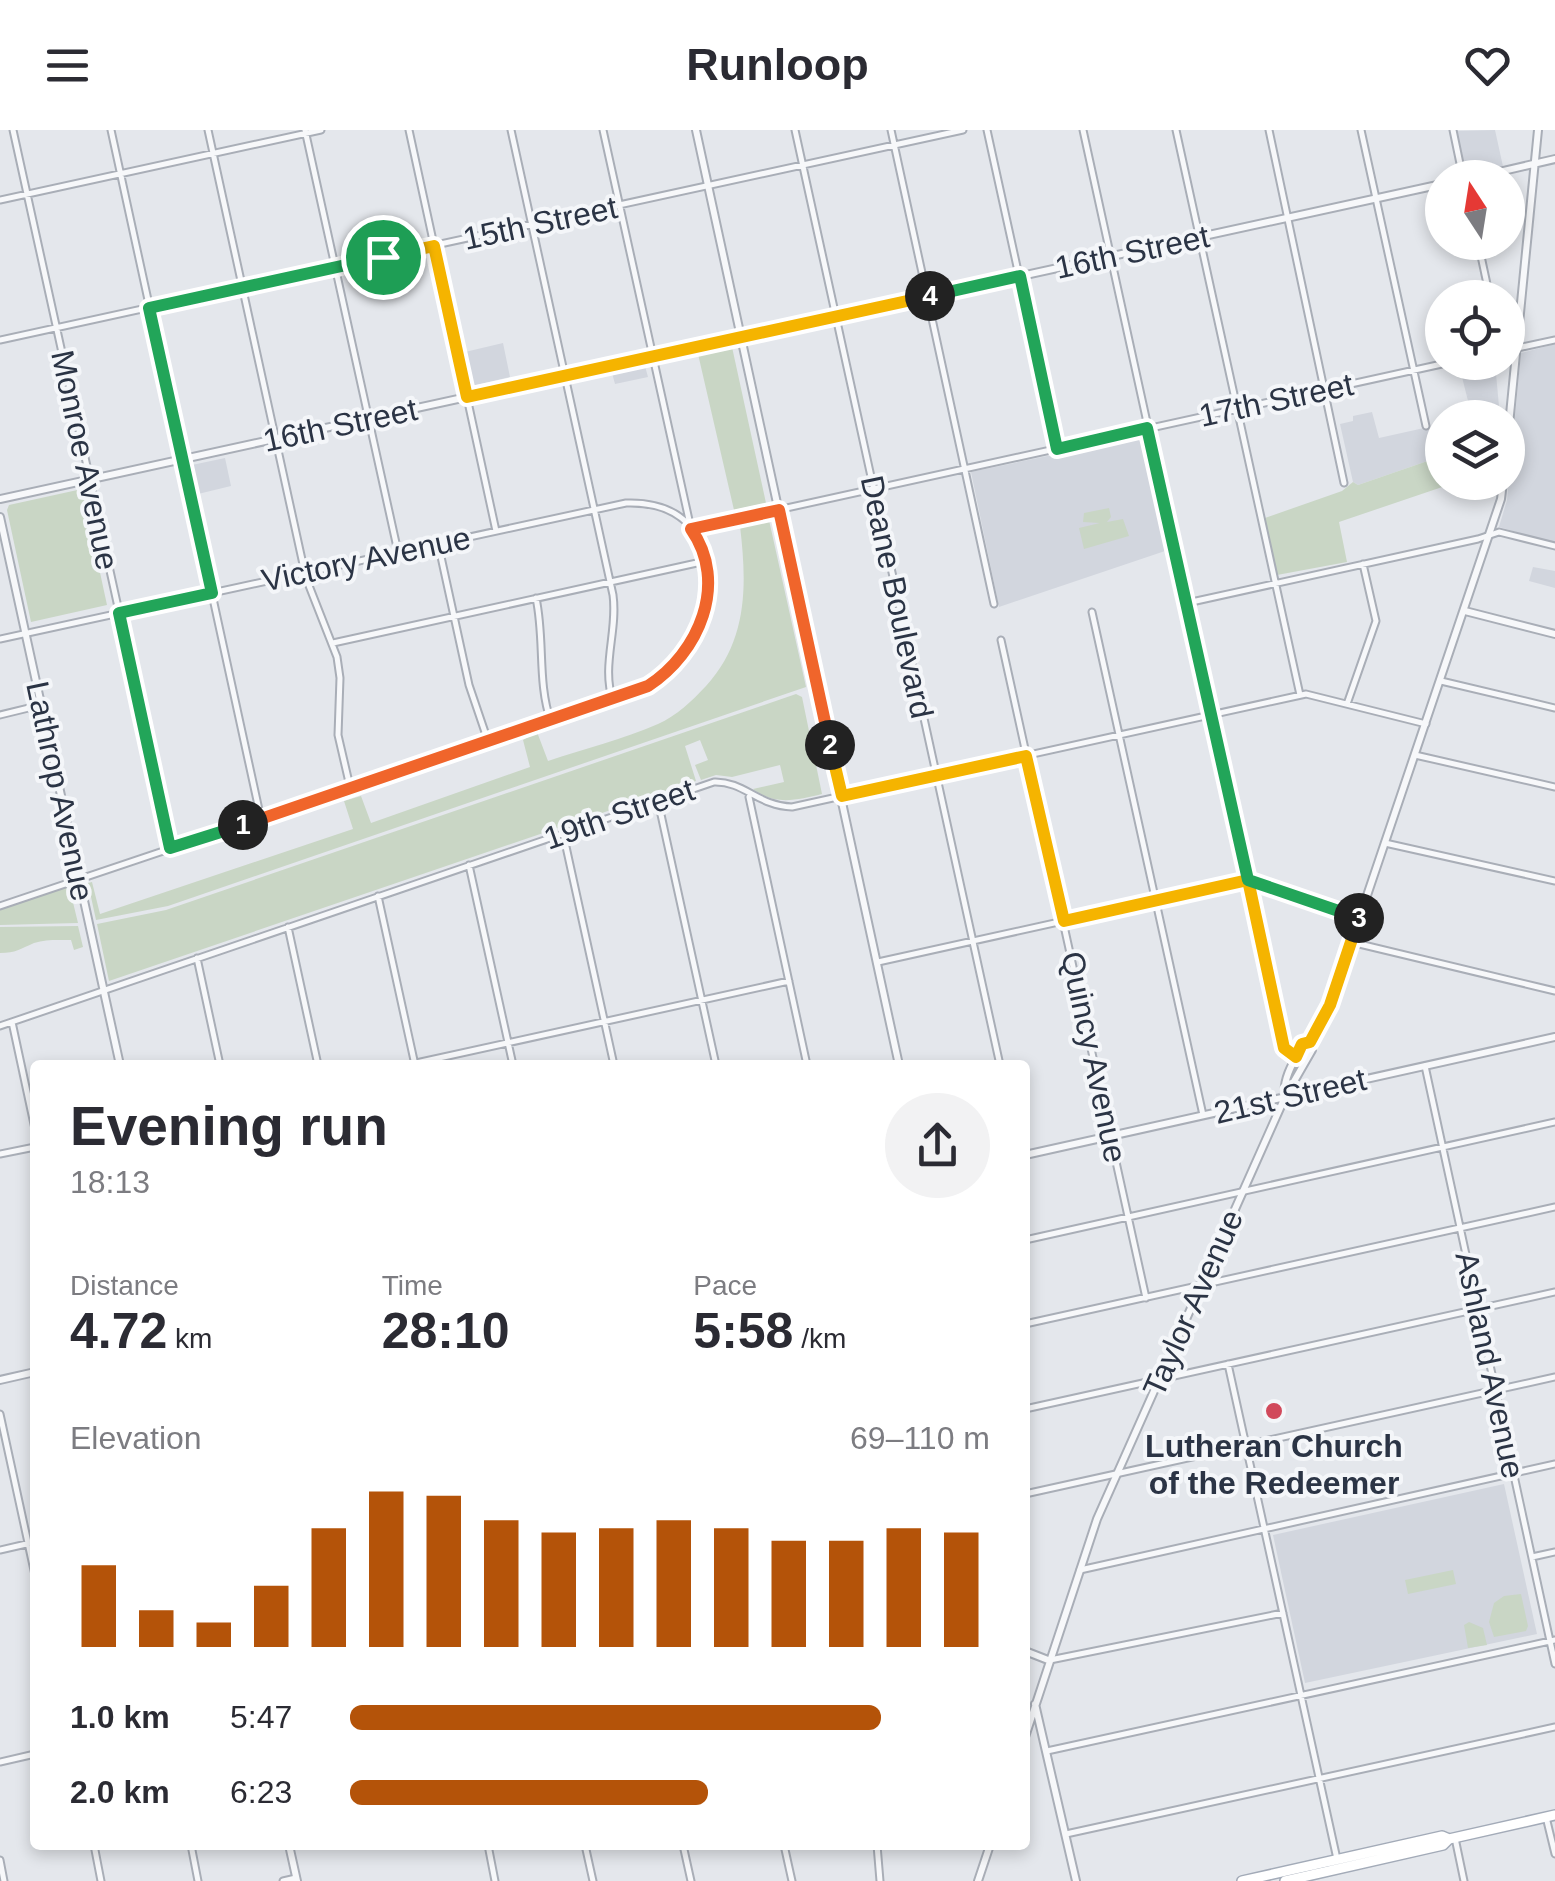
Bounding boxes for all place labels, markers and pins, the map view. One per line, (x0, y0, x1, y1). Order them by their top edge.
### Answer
pin (341, 215, 426, 300)
pin: 4 (905, 271, 955, 321)
pin: 2 (805, 720, 855, 770)
pin: 1 (218, 800, 268, 850)
pin: 3 (1334, 893, 1384, 943)
marker: Lutheran Church of the Redeemer (1263, 1400, 1285, 1422)
place label: Lutheran Church of the Redeemer (1145, 1428, 1403, 1501)

